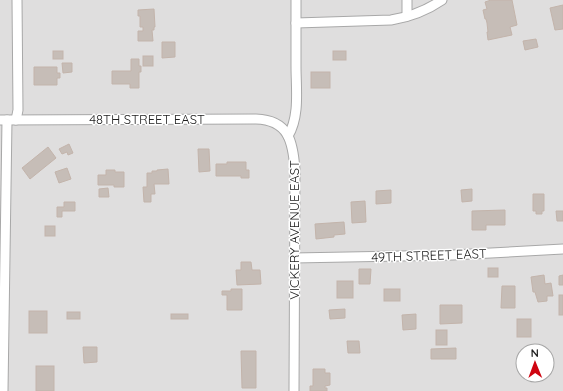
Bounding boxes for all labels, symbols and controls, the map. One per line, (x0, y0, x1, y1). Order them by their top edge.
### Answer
street label: 48TH STREET EAST (89, 111, 205, 127)
street label: VICKERY AVENUE EAST (286, 160, 302, 300)
street label: 49TH STREET EAST (371, 245, 487, 265)
north arrow (515, 343, 555, 383)
text: N (531, 346, 539, 360)

